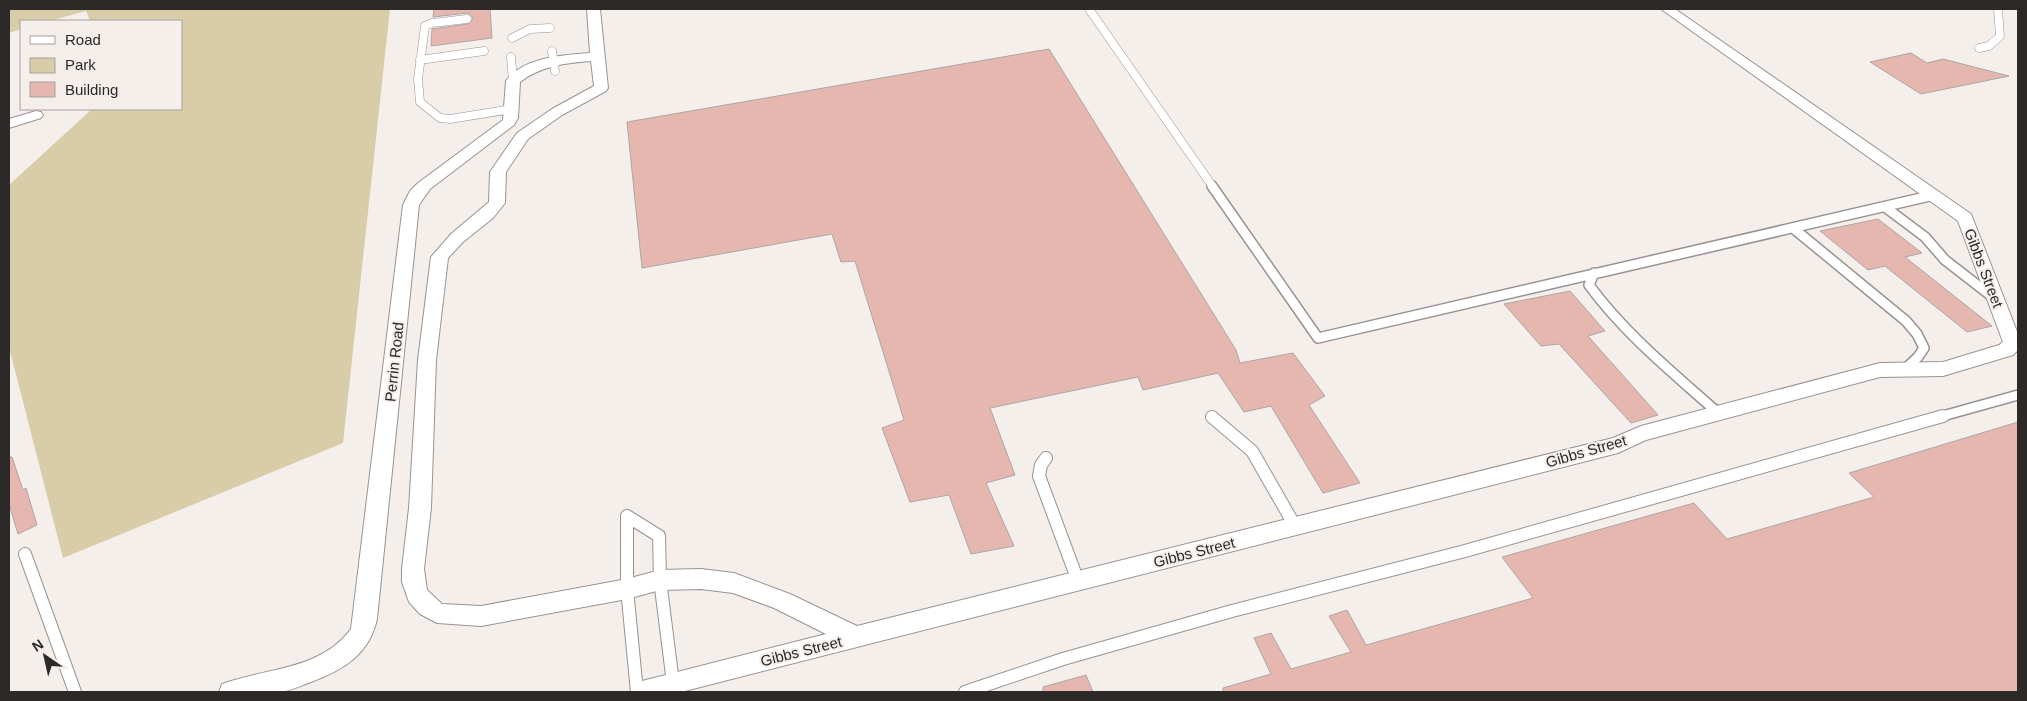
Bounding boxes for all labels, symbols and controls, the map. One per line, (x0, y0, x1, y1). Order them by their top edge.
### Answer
legend (20, 20, 182, 110)
text: Road (65, 31, 101, 48)
text: Park (65, 56, 96, 73)
text: Building (65, 81, 118, 98)
street label: Gibbs Street (1961, 226, 2007, 311)
street label: Perrin Road (381, 321, 407, 403)
street label: Gibbs Street (1544, 431, 1629, 471)
street label: Gibbs Street (1151, 533, 1237, 570)
north arrow (20, 631, 70, 681)
street label: Gibbs Street (758, 632, 844, 669)
text: N (29, 636, 46, 655)

